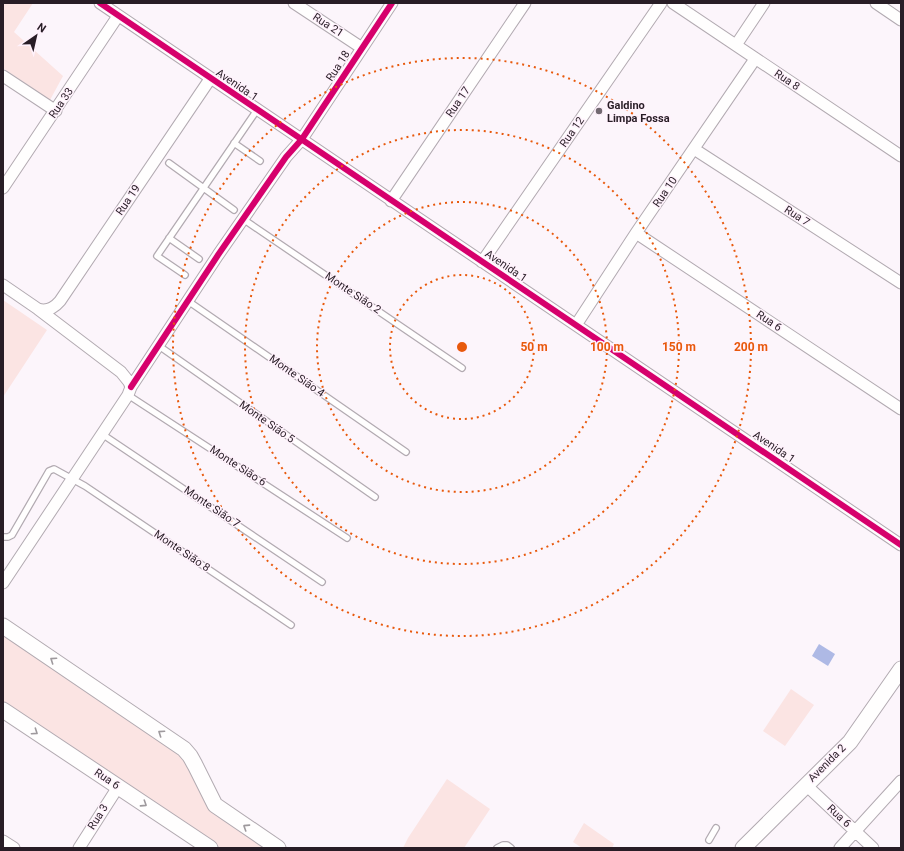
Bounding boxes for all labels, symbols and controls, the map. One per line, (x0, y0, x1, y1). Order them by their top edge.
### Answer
street label: Rua 21 (310, 10, 346, 40)
north arrow (16, 16, 56, 56)
text: N (34, 21, 48, 36)
street label: Rua 18 (323, 48, 353, 84)
street label: Avenida 1 (214, 66, 260, 104)
street label: Rua 8 (772, 67, 802, 93)
street label: Rua 17 (443, 84, 473, 120)
street label: Rua 33 (46, 85, 76, 121)
place label: Galdino Limpa Fossa (607, 99, 670, 125)
marker: Galdino Limpa Fossa (594, 106, 604, 116)
street label: Rua 12 (557, 114, 587, 150)
street label: Rua 10 (650, 174, 680, 210)
street label: Rua 19 (113, 182, 143, 218)
street label: Rua 7 (782, 203, 812, 229)
street label: Avenida 1 (483, 247, 529, 285)
street label: Monte Sião 2 (323, 270, 383, 316)
street label: Rua 6 (754, 308, 784, 334)
centre of rings (455, 340, 469, 354)
text: 50 m (520, 340, 548, 354)
text: 100 m (590, 340, 624, 354)
text: 150 m (662, 340, 696, 354)
text: 200 m (734, 340, 768, 354)
street label: Monte Sião 4 (267, 352, 327, 400)
street label: Monte Sião 5 (237, 398, 297, 446)
street label: Avenida 1 (751, 428, 797, 466)
street label: Monte Sião 6 (207, 443, 269, 489)
street label: Monte Sião 7 (182, 484, 242, 530)
street label: Monte Sião 8 (152, 528, 212, 574)
one-way arrow (50, 657, 57, 665)
one-way arrow (31, 727, 38, 734)
one-way arrow (158, 730, 165, 738)
street label: Avenida 2 (805, 741, 849, 785)
street label: Rua 6 (92, 766, 122, 792)
one-way arrow (139, 799, 146, 806)
street label: Rua 3 (85, 802, 111, 832)
street label: Rua 6 (824, 802, 854, 830)
one-way arrow (243, 824, 250, 831)

